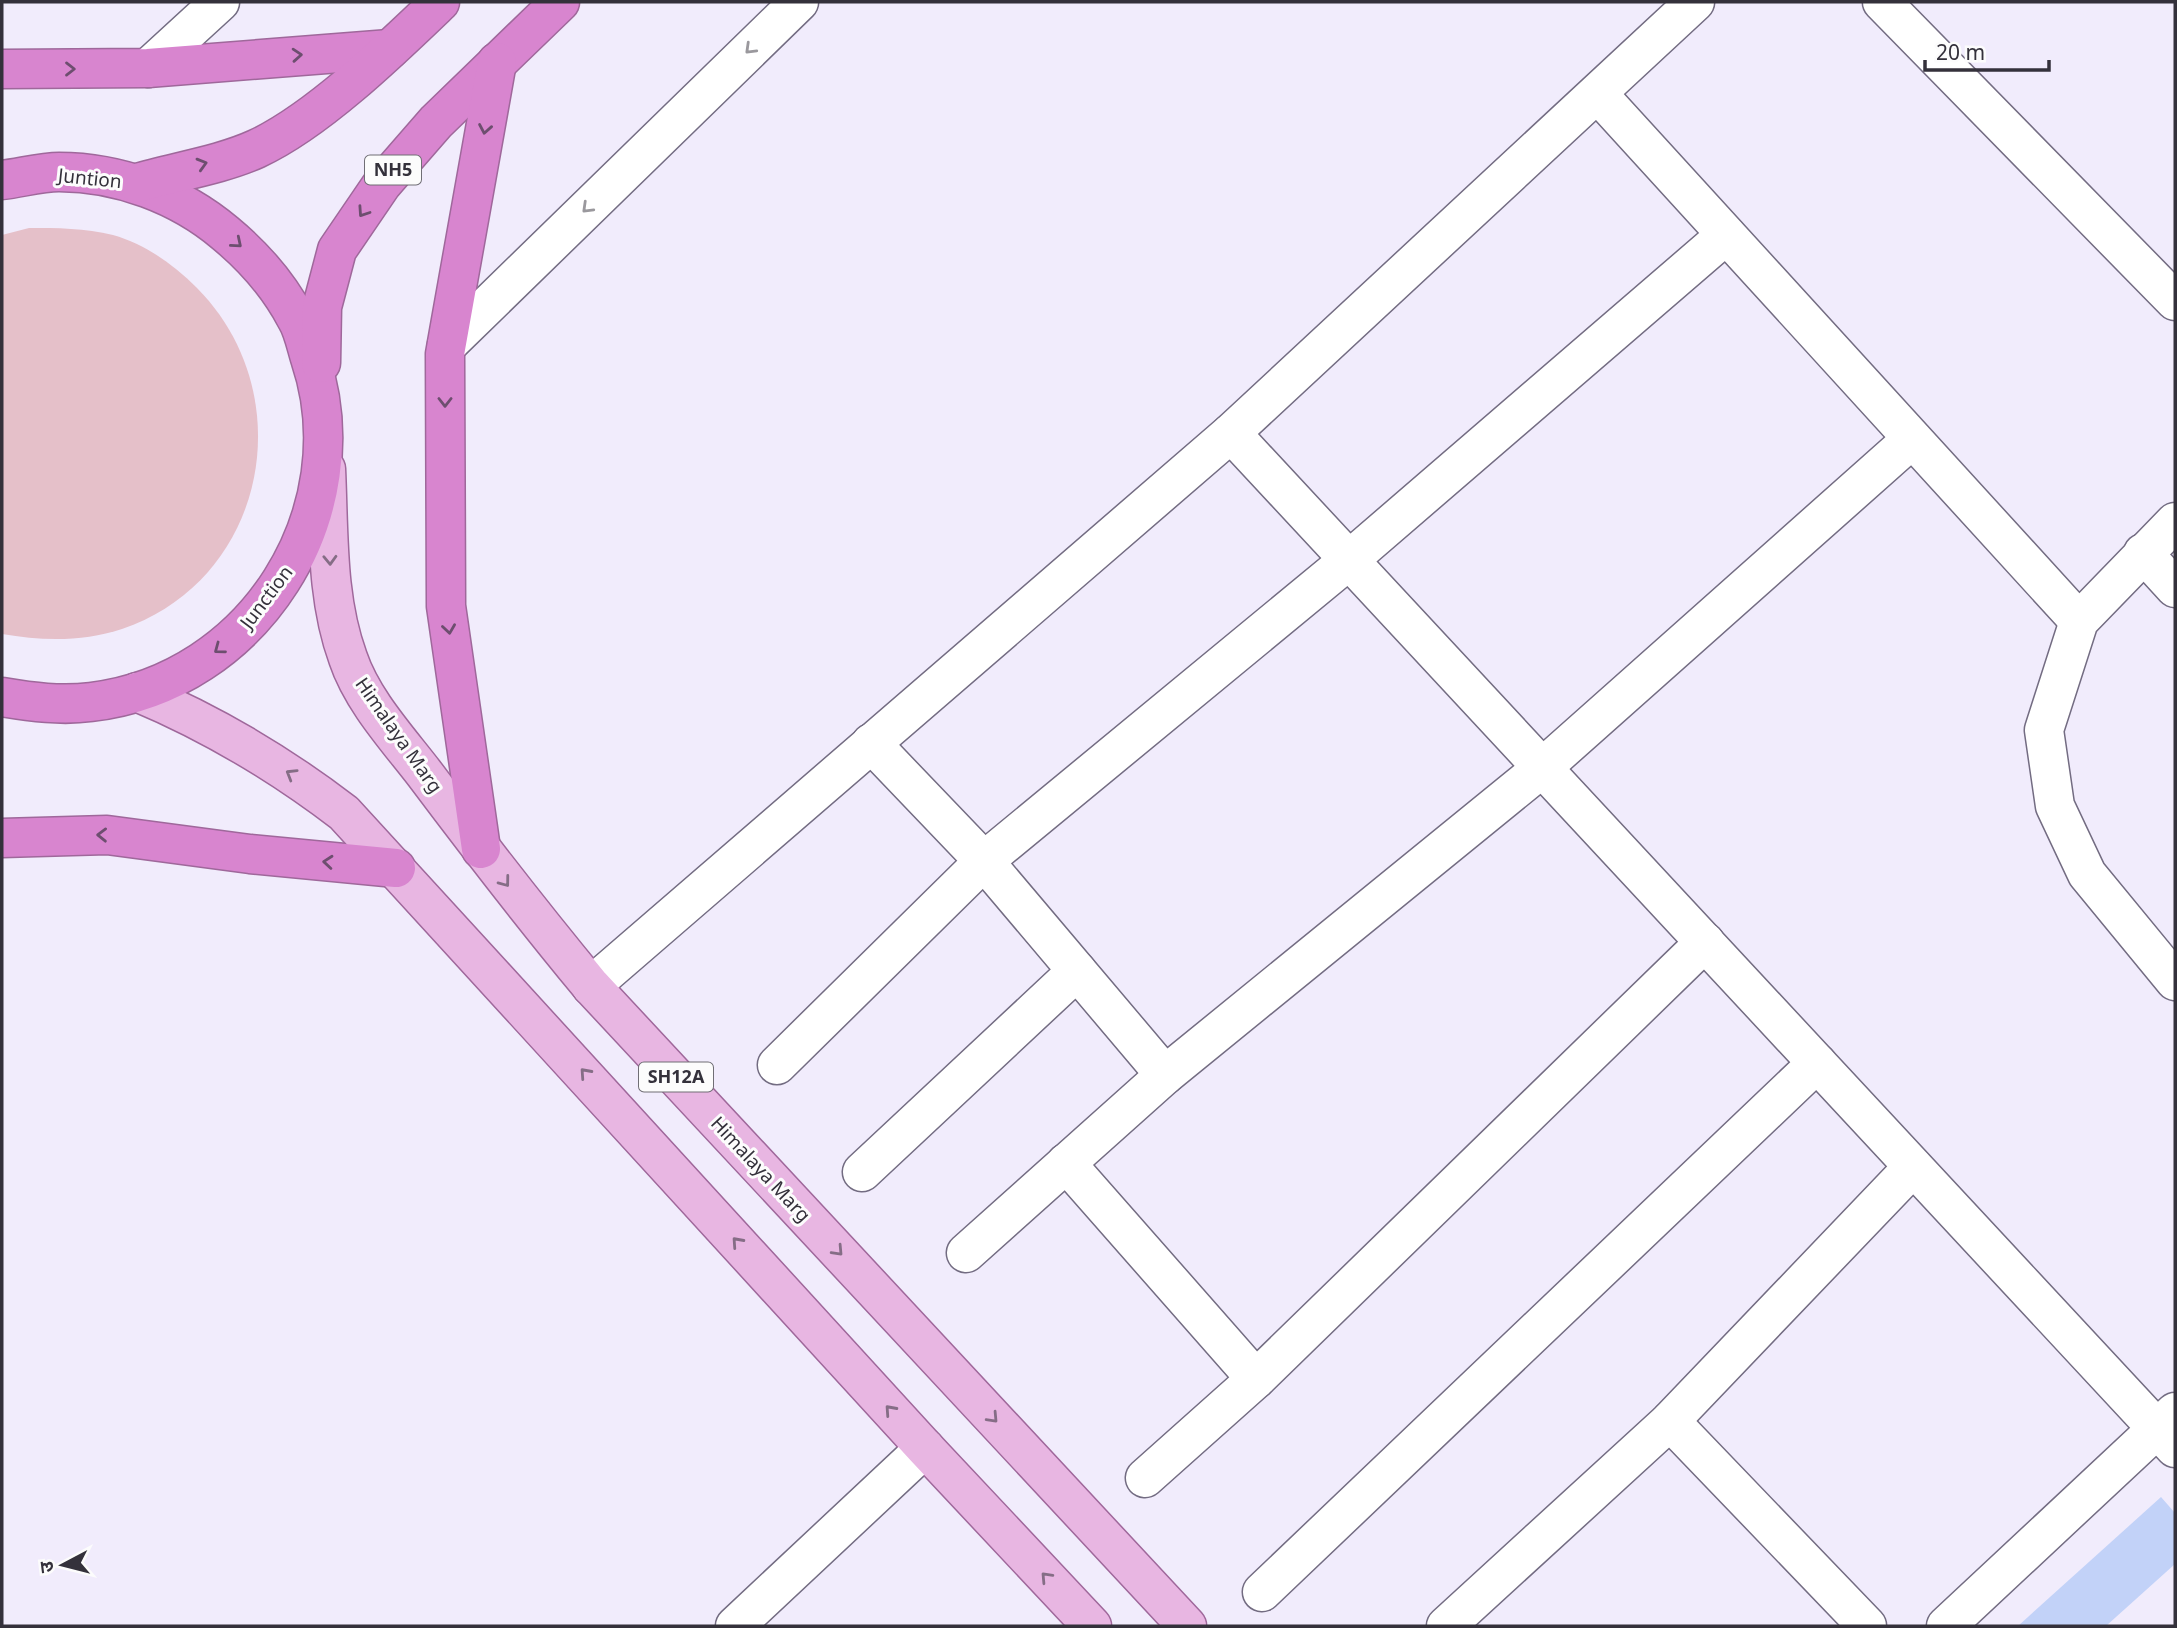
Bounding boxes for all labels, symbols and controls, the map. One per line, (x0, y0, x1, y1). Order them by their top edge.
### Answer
scale bar (1925, 28, 2049, 72)
text: 20 m (1936, 38, 1985, 66)
one-way arrow (745, 41, 758, 54)
one-way arrow (292, 48, 303, 63)
one-way arrow (65, 61, 76, 77)
one-way arrow (479, 123, 494, 135)
road number: NH5 (365, 155, 421, 184)
one-way arrow (196, 158, 208, 173)
street label: Juntion (55, 162, 123, 194)
one-way arrow (582, 200, 595, 213)
one-way arrow (359, 204, 371, 217)
one-way arrow (228, 235, 241, 247)
one-way arrow (437, 397, 453, 408)
one-way arrow (322, 555, 337, 566)
street label: Junction (233, 560, 298, 635)
one-way arrow (442, 624, 457, 635)
one-way arrow (215, 641, 227, 653)
street label: Himalaya Marg (349, 672, 449, 798)
one-way arrow (285, 769, 298, 782)
one-way arrow (96, 828, 107, 843)
one-way arrow (322, 854, 334, 869)
one-way arrow (497, 874, 510, 887)
road number: SH12A (639, 1062, 713, 1092)
one-way arrow (580, 1068, 593, 1081)
street label: Himalaya Marg (705, 1111, 817, 1227)
one-way arrow (733, 1237, 746, 1250)
one-way arrow (829, 1243, 842, 1256)
one-way arrow (886, 1405, 899, 1418)
one-way arrow (985, 1410, 997, 1423)
north arrow (28, 1530, 98, 1600)
text: उ (32, 1559, 60, 1574)
one-way arrow (1041, 1572, 1054, 1585)

